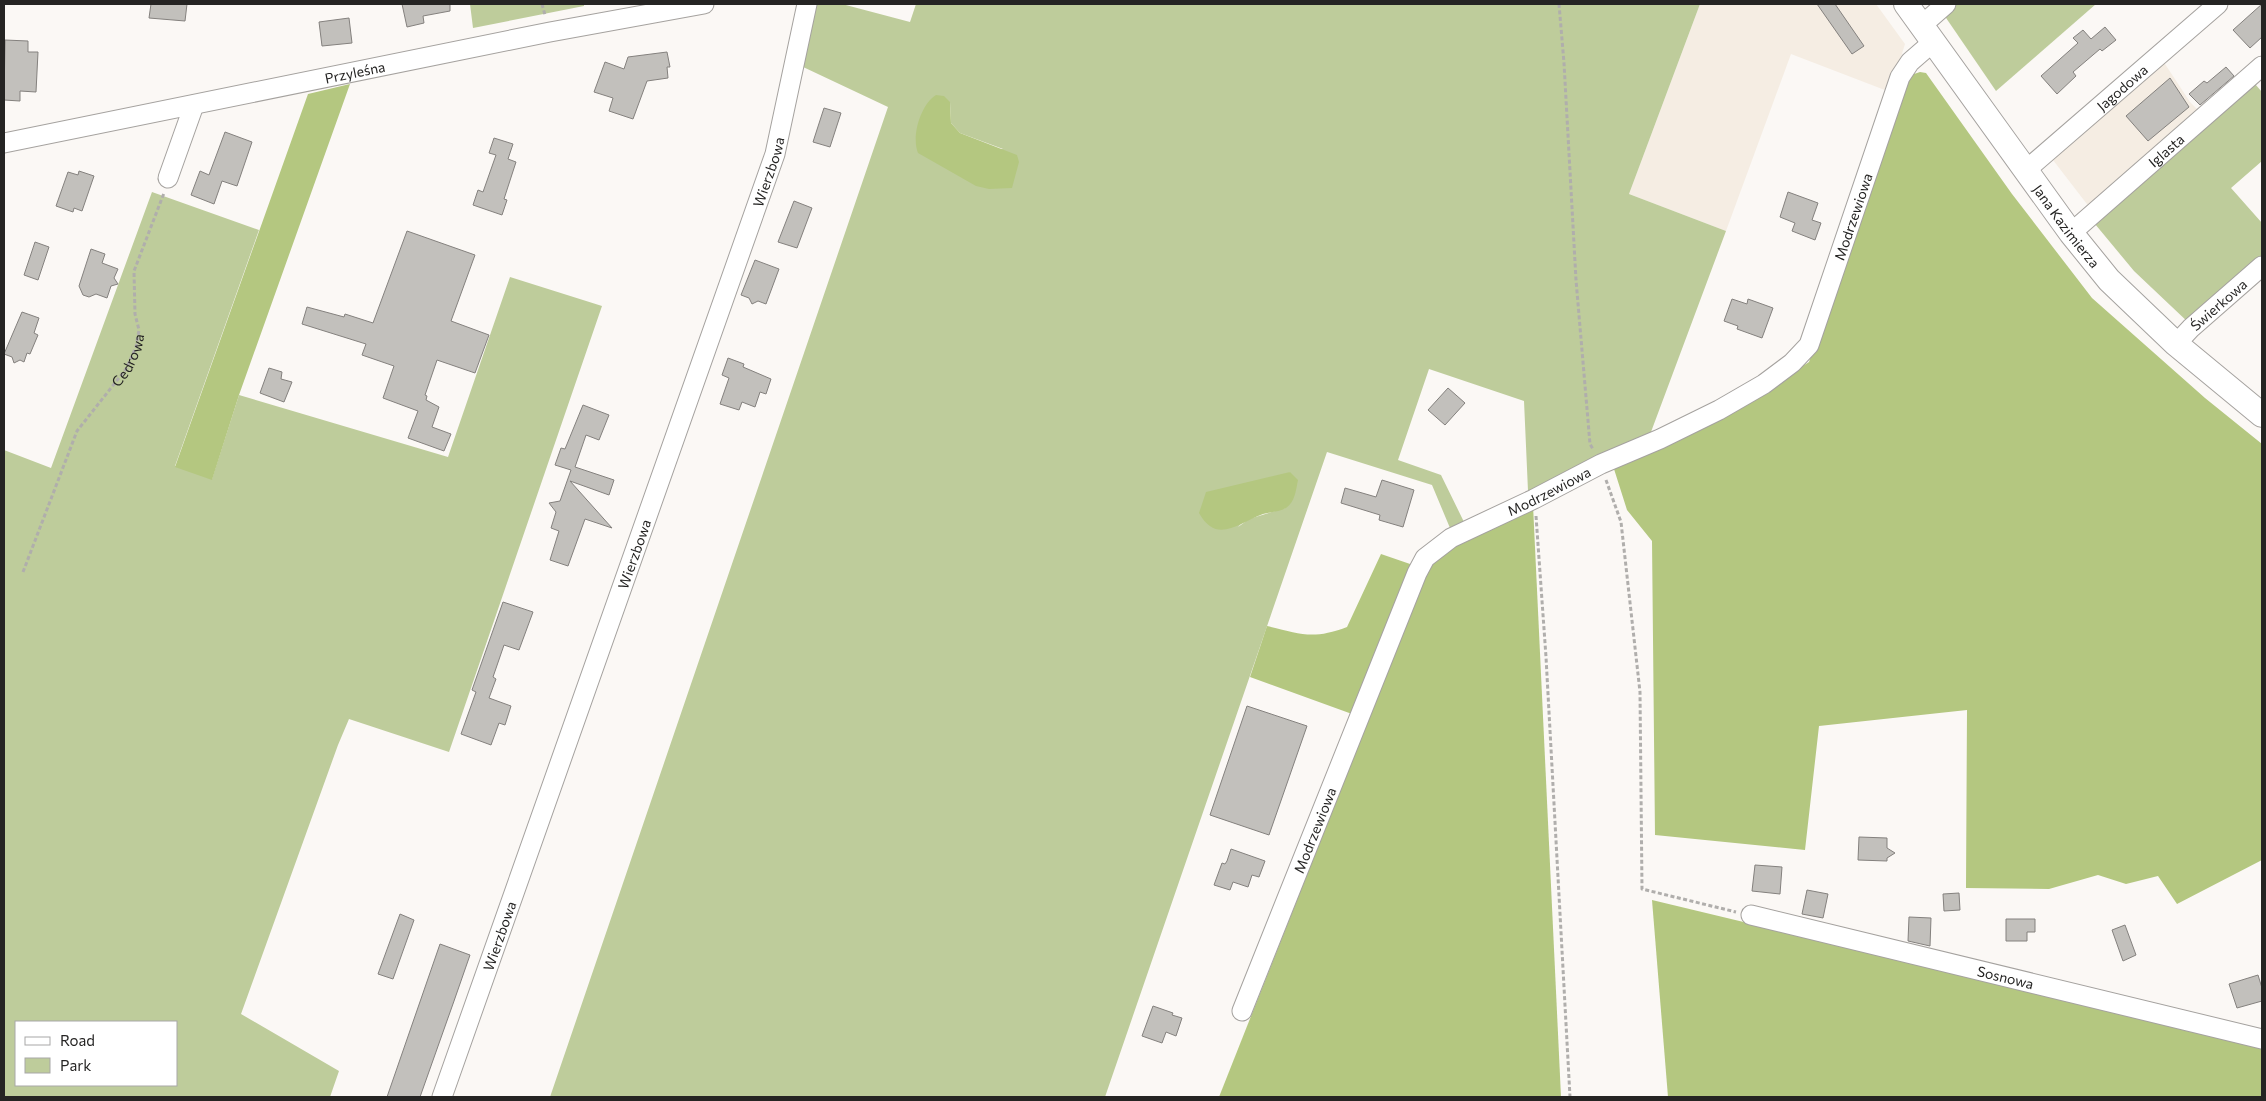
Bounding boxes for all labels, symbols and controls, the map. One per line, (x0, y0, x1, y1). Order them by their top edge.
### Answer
street label: Przyleśna (323, 57, 387, 86)
street label: Jagodowa (2093, 61, 2151, 114)
street label: Iglasta (2145, 130, 2187, 170)
street label: Wierzbowa (749, 135, 787, 209)
street label: Modrzewiowa (1830, 171, 1875, 262)
street label: Jana Kazimierza (2030, 181, 2104, 271)
street label: Świerkowa (2186, 275, 2250, 334)
street label: Cedrowa (107, 332, 147, 390)
street label: Modrzewiowa (1504, 463, 1593, 519)
street label: Wierzbowa (614, 517, 654, 591)
street label: Modrzewiowa (1290, 785, 1339, 875)
street label: Wierzbowa (479, 899, 519, 973)
street label: Sosnowa (1976, 962, 2036, 992)
legend (15, 1021, 178, 1086)
text: Road (60, 1031, 95, 1049)
text: Park (60, 1056, 91, 1074)

